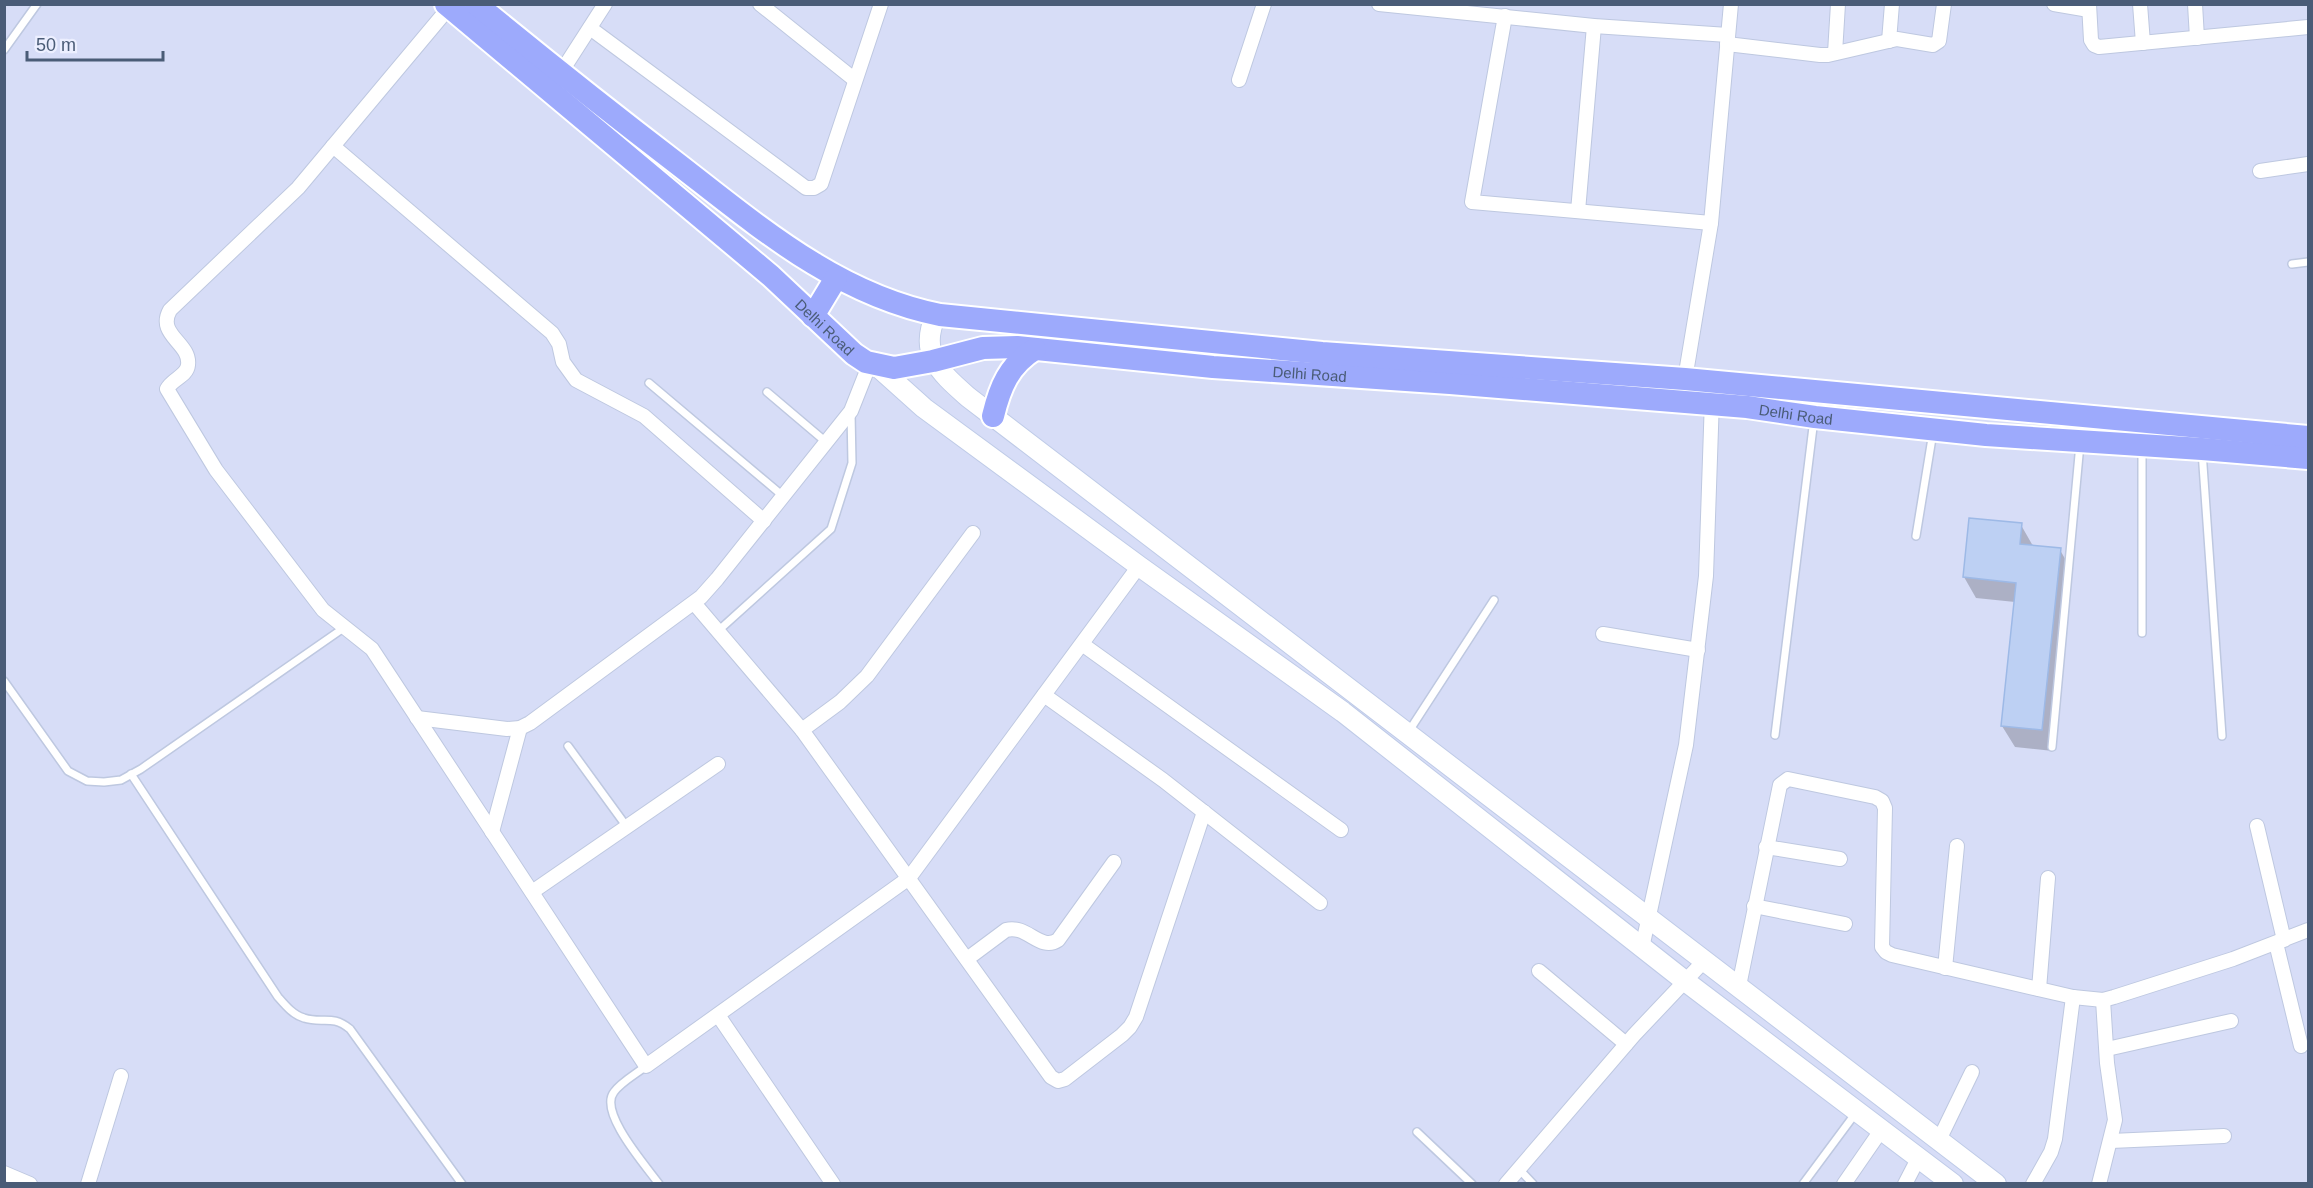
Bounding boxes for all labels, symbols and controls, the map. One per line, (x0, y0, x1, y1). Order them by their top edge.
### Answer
scale bar (27, 24, 164, 62)
text: 50 m (36, 35, 76, 55)
street label: Delhi Road (792, 295, 858, 358)
street label: Delhi Road (1272, 363, 1347, 385)
street label: Delhi Road (1758, 400, 1834, 427)

